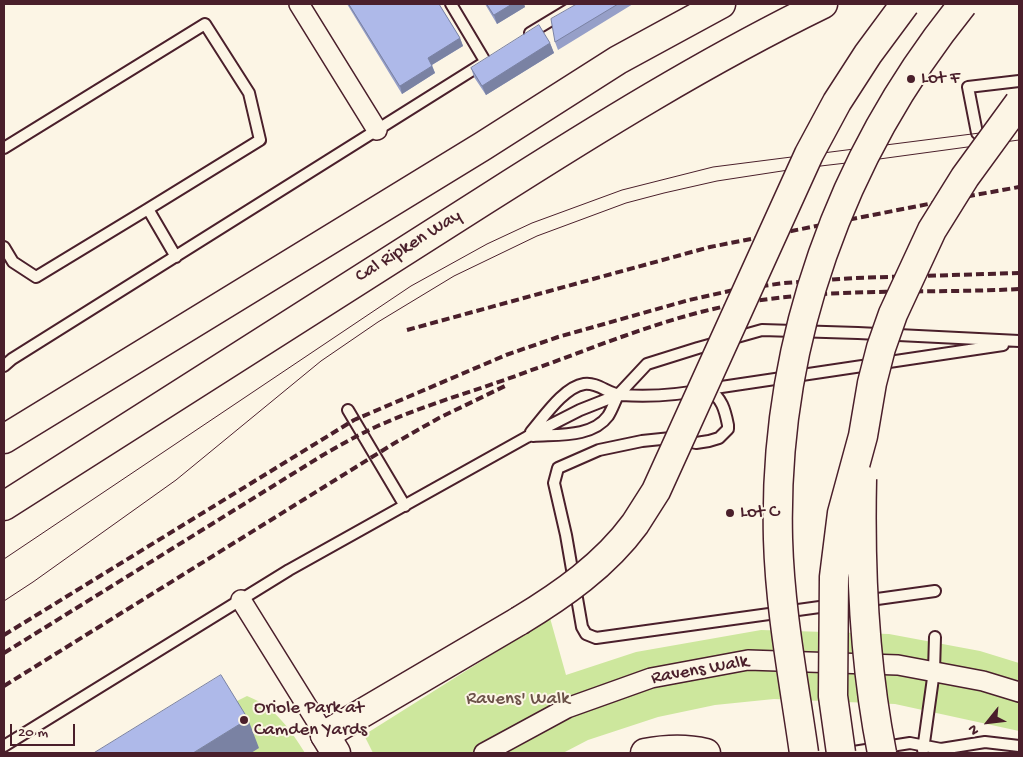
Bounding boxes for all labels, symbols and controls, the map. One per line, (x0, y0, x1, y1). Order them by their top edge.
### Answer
place label: Lot F (921, 68, 960, 90)
marker: Lot F (905, 73, 917, 85)
street label: Cal Ripken Way (352, 205, 466, 289)
place label: Lot C (740, 502, 779, 524)
marker: Lot C (724, 507, 736, 519)
street label: Ravens Walk (649, 651, 751, 691)
park label: Ravens' Walk (466, 689, 570, 711)
north arrow (963, 697, 1013, 747)
place label: Oriole Park at Camden Yards (254, 698, 367, 742)
scale bar (12, 714, 78, 746)
marker: Oriole Park at Camden Yards (238, 714, 250, 726)
text: N (965, 721, 984, 738)
text: 20 m (18, 724, 48, 742)

